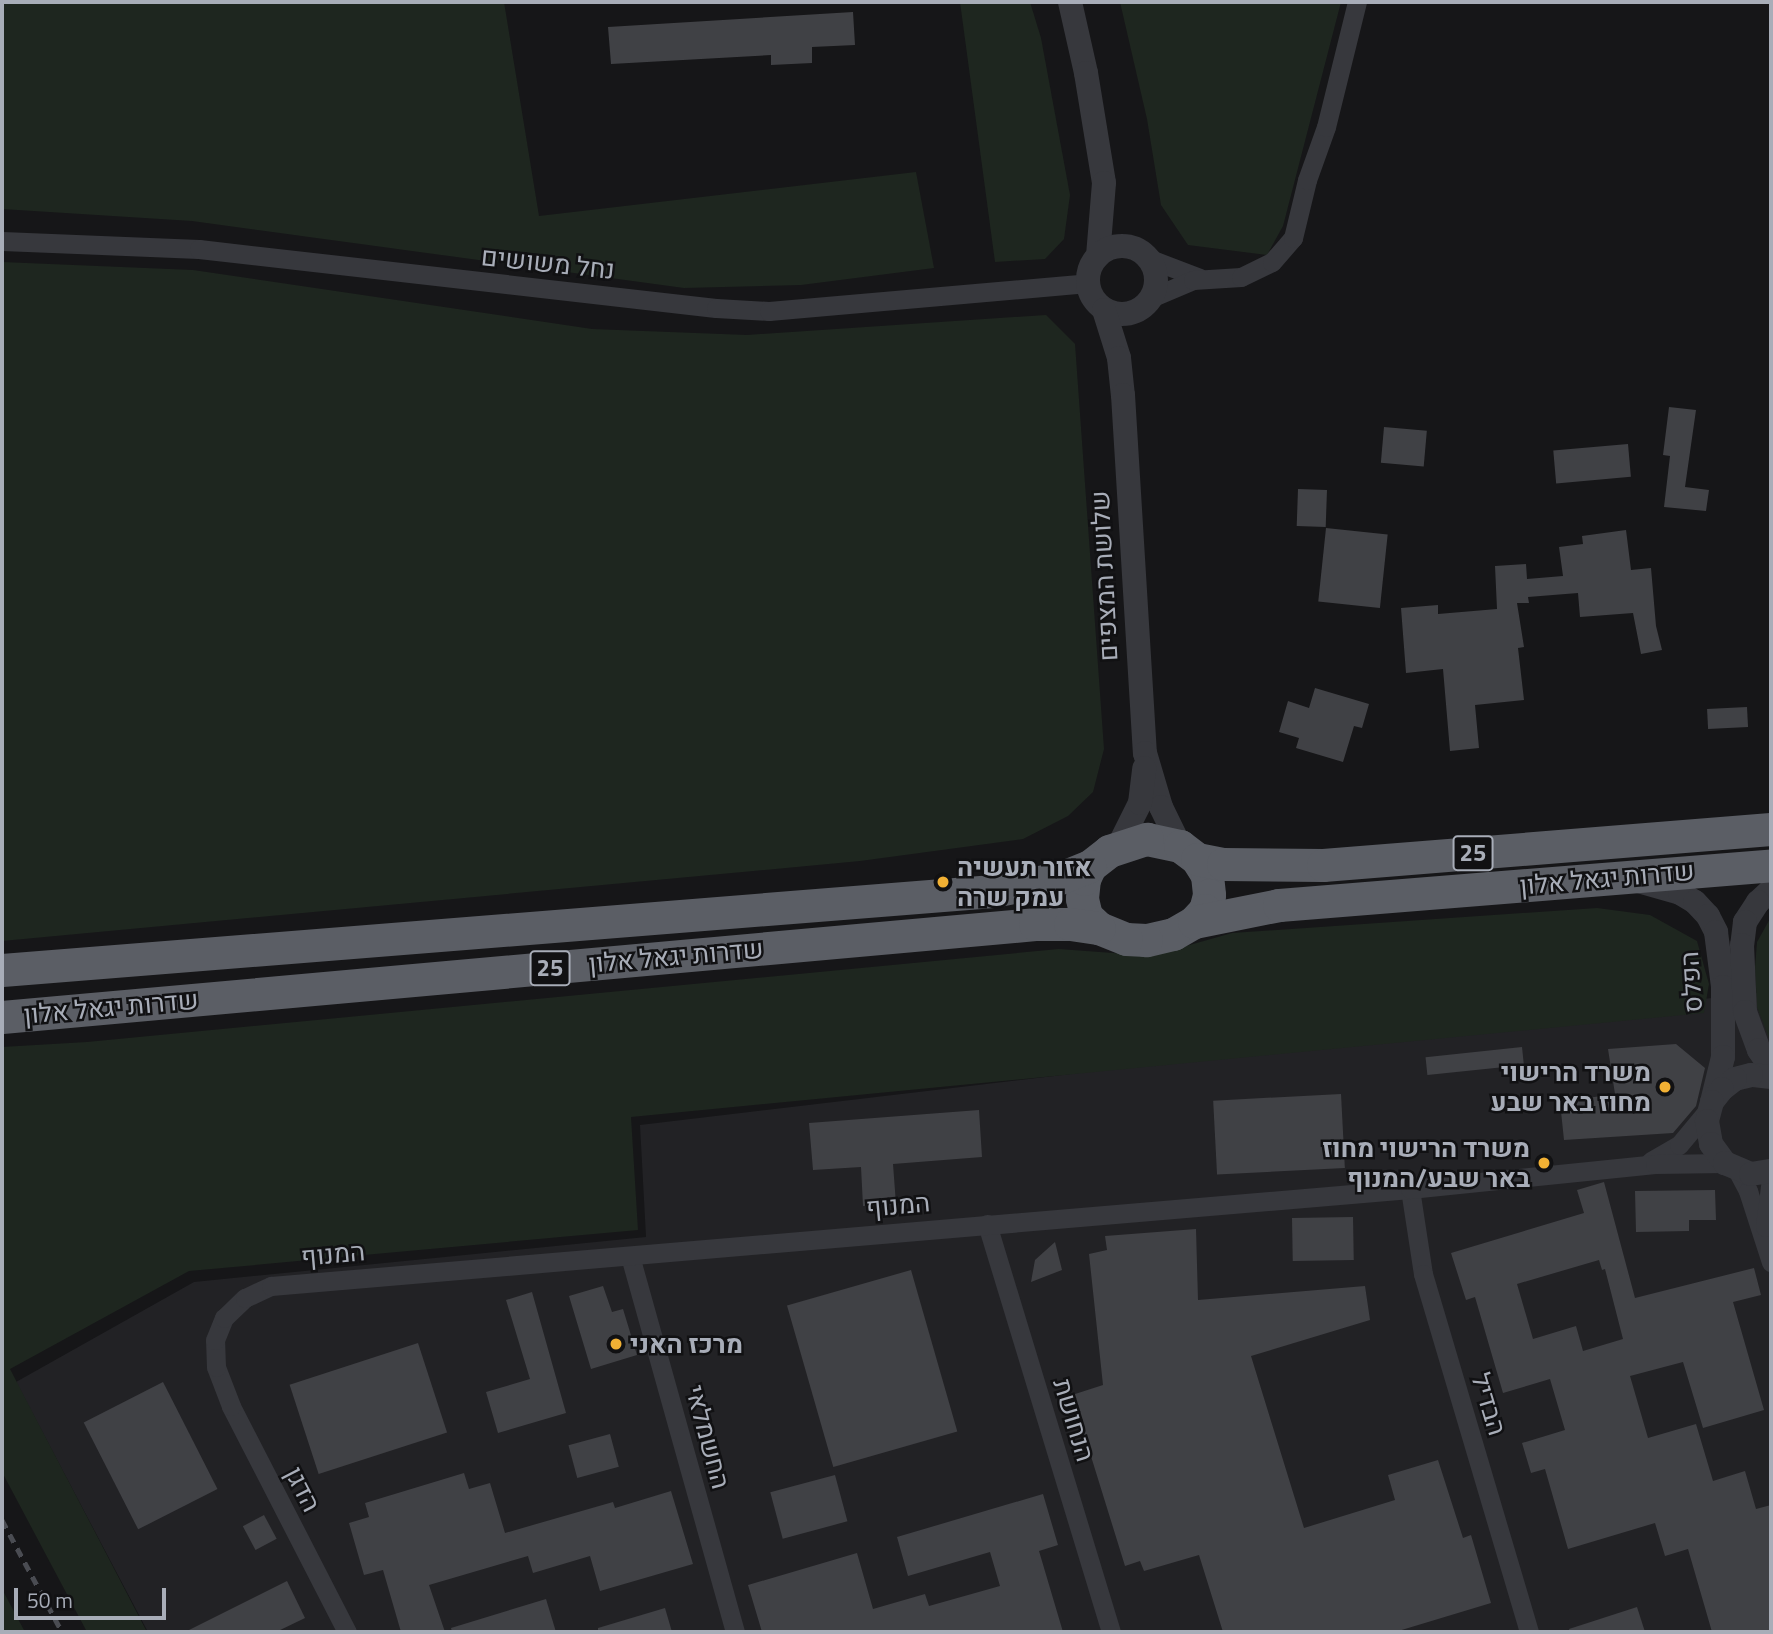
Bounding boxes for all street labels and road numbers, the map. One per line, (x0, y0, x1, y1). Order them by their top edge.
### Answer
street label: נחל משושים (480, 240, 616, 286)
street label: שלושת המצפים (1084, 490, 1124, 662)
road number: 25 (1452, 832, 1494, 874)
street label: שדרות יגאל אלון (1518, 855, 1696, 901)
street label: שדרות יגאל אלון (587, 933, 765, 979)
road number: 25 (529, 948, 571, 988)
street label: הפלס (1673, 950, 1709, 1014)
street label: שדרות יגאל אלון (22, 984, 200, 1030)
street label: המנוף (865, 1187, 931, 1223)
street label: המנוף (300, 1236, 366, 1272)
street label: הבדיל (1465, 1369, 1513, 1439)
street label: הנחושת (1047, 1375, 1101, 1465)
street label: החשמלאי (679, 1382, 737, 1492)
street label: הדגן (279, 1461, 327, 1517)

